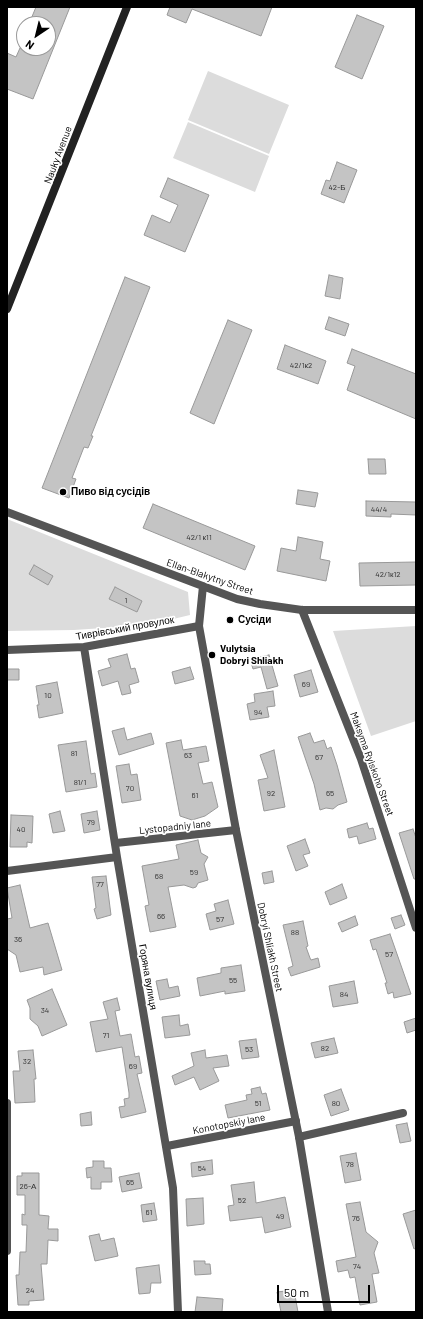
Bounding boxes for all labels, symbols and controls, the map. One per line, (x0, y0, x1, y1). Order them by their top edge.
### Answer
north arrow (16, 16, 56, 56)
text: N (23, 38, 36, 53)
street label: Nauky Avenue (42, 125, 74, 185)
house number: 42-Б (328, 182, 346, 192)
house number: 42/1к2 (290, 360, 312, 370)
place label: Пиво від сусідів (71, 486, 150, 498)
marker: Пиво від сусідів (58, 487, 68, 497)
house number: 44/4 (371, 504, 387, 514)
house number: 42/1 к11 (186, 532, 212, 542)
street label: Ellan-Blakytny Street (165, 556, 255, 598)
house number: 42/1к12 (375, 569, 401, 579)
house number: 1 (125, 595, 127, 605)
street label: Тиврівський провулок (75, 613, 175, 643)
place label: Сусіди (238, 614, 271, 626)
marker: Сусіди (225, 615, 235, 625)
place label: Vulytsia Dobryi Shliakh (220, 643, 283, 666)
marker: Vulytsia Dobryi Shliakh (207, 650, 217, 660)
house number: 69 (302, 679, 310, 689)
house number: 10 (44, 690, 52, 700)
house number: 94 (254, 707, 262, 717)
street label: Maksyma Rylskoho Street (348, 710, 396, 818)
house number: 81 (71, 748, 77, 758)
house number: 63 (184, 750, 192, 760)
house number: 67 (315, 752, 323, 762)
house number: 81/1 (74, 777, 86, 787)
house number: 70 (126, 783, 134, 793)
house number: 92 (267, 788, 275, 798)
house number: 65 (326, 788, 334, 798)
house number: 61 (192, 790, 198, 800)
house number: 79 (87, 817, 95, 827)
street label: Lystopadniy lane (138, 817, 212, 837)
house number: 40 (17, 824, 25, 834)
house number: 59 (190, 867, 198, 877)
house number: 68 (155, 871, 163, 881)
house number: 77 (96, 879, 104, 889)
street label: Dobryi Shliakh Street (255, 901, 285, 993)
house number: 66 (157, 911, 165, 921)
house number: 57 (216, 914, 224, 924)
house number: 88 (291, 927, 299, 937)
house number: 36 (14, 934, 22, 944)
street label: Горяна вулиця (136, 943, 160, 1011)
house number: 57 (385, 949, 393, 959)
house number: 55 (229, 975, 237, 985)
house number: 84 (340, 989, 348, 999)
house number: 34 (41, 1005, 49, 1015)
house number: 71 (103, 1030, 109, 1040)
house number: 82 (321, 1043, 329, 1053)
house number: 53 (245, 1044, 253, 1054)
house number: 32 (23, 1056, 31, 1066)
house number: 69 (129, 1061, 137, 1071)
house number: 51 (255, 1098, 261, 1108)
house number: 80 (332, 1098, 340, 1108)
street label: Konotopskiy lane (192, 1111, 266, 1137)
house number: 78 (346, 1159, 354, 1169)
house number: 54 (198, 1163, 206, 1173)
house number: 65 (126, 1177, 134, 1187)
house number: 26-А (20, 1181, 36, 1191)
house number: 52 (238, 1195, 246, 1205)
house number: 61 (146, 1207, 152, 1217)
house number: 49 (276, 1211, 284, 1221)
house number: 76 (352, 1213, 360, 1223)
house number: 74 (353, 1261, 361, 1271)
scale bar (279, 1277, 372, 1303)
house number: 24 (26, 1285, 34, 1295)
text: 50 m (284, 1285, 309, 1299)

